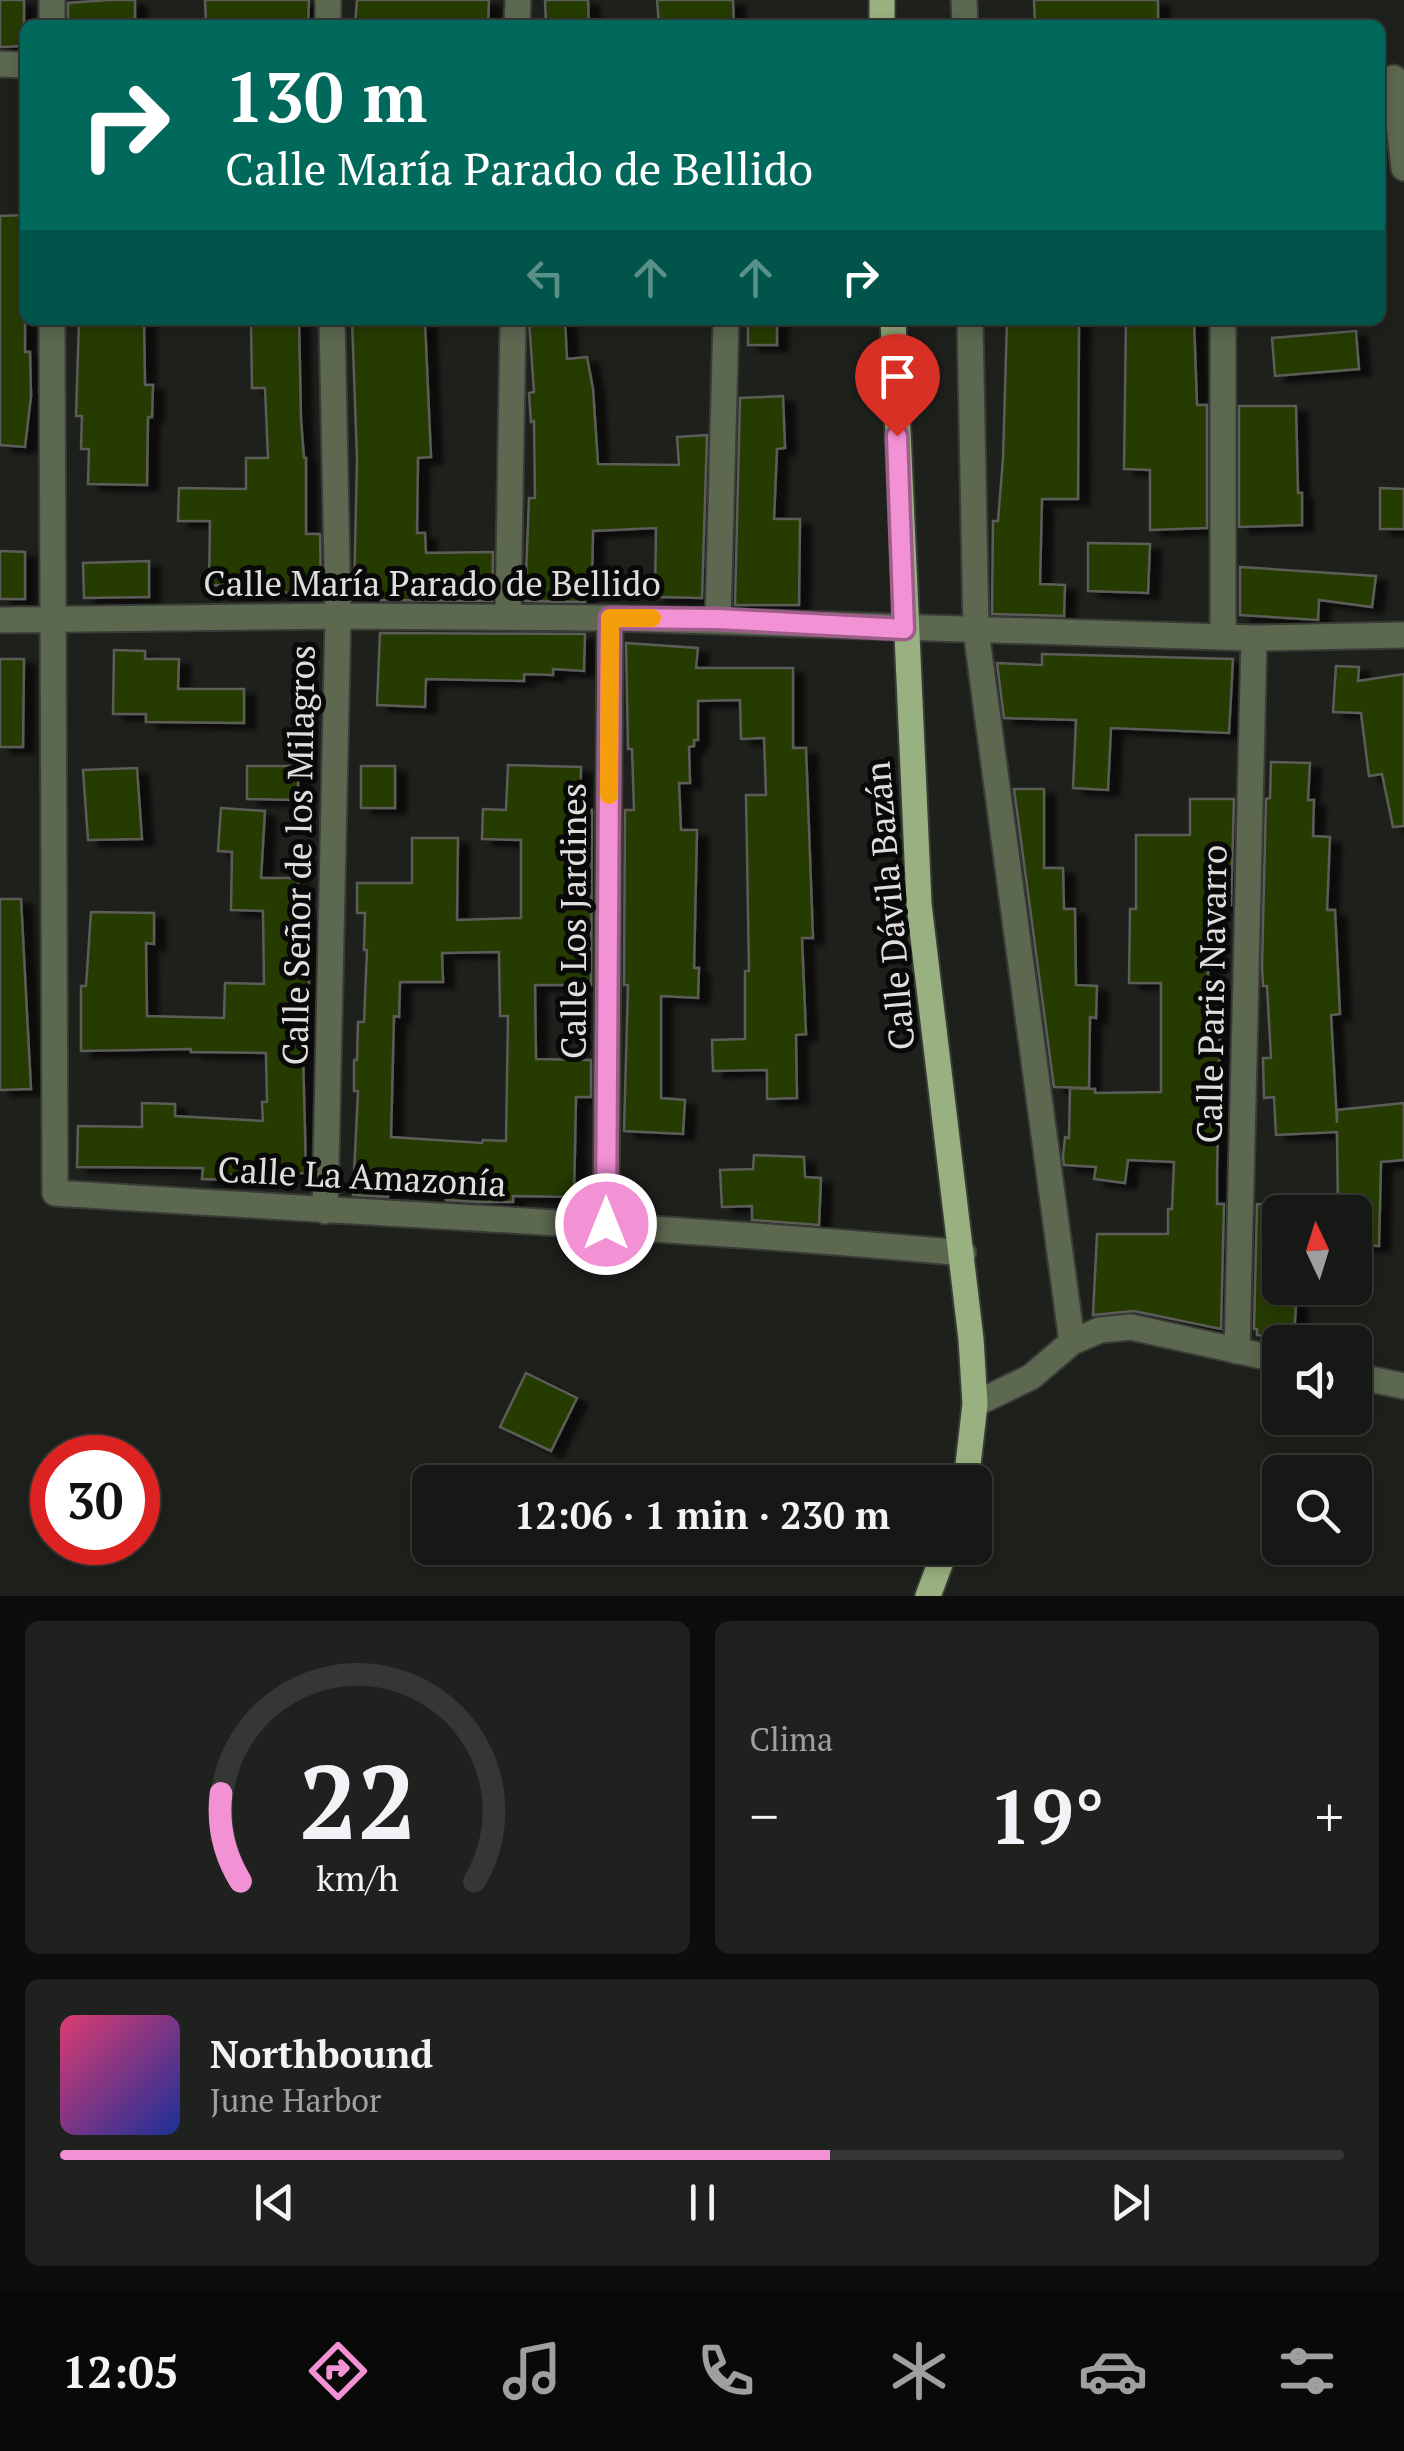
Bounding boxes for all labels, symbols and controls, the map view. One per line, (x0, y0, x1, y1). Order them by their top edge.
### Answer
text: 130 m (225, 49, 427, 142)
icon: right (60, 60, 190, 190)
text: Calle María Parado de Bellido (225, 138, 813, 198)
icon: left (518, 250, 573, 305)
icon: ahead (623, 250, 678, 305)
icon: ahead (728, 250, 783, 305)
icon: right (833, 250, 888, 305)
pin (855, 334, 940, 437)
icon: arrive (870, 349, 925, 404)
street label: Calle María Parado de Bellido (203, 560, 661, 606)
street label: Calle Señor de los Milagros (271, 644, 325, 1066)
street label: Calle Dávila Bazán (853, 760, 925, 1052)
street label: Calle Los Jardines (550, 783, 596, 1059)
street label: Calle Paris Navarro (1185, 844, 1237, 1144)
street label: Calle La Amazonía (217, 1145, 507, 1207)
position arrow (554, 1172, 658, 1276)
north arrow (1262, 1195, 1372, 1305)
map controls (1262, 1195, 1372, 1565)
button: sound (1262, 1325, 1372, 1435)
speed limit sign: 30 (30, 1435, 160, 1565)
button: search (1262, 1455, 1372, 1565)
text: 12:06 · 1 min · 230 m (514, 1490, 890, 1540)
text: Clima (750, 1718, 833, 1760)
text: 22 (298, 1731, 416, 1869)
text: 19° (989, 1766, 1105, 1865)
text: − (750, 1779, 779, 1852)
text: + (1315, 1779, 1344, 1852)
text: km/h (316, 1854, 399, 1901)
text: Northbound (210, 2029, 433, 2079)
text: June Harbor (210, 2079, 381, 2121)
icon: previous (247, 2175, 302, 2230)
icon: pause (675, 2175, 730, 2230)
icon: next (1103, 2175, 1158, 2230)
icon: directions (303, 2336, 373, 2406)
icon: music (497, 2336, 567, 2406)
icon: phone (691, 2336, 761, 2406)
icon: climate (884, 2336, 954, 2406)
icon: car (1078, 2336, 1148, 2406)
icon: filters (1272, 2336, 1342, 2406)
text: 12:05 (62, 2341, 179, 2401)

